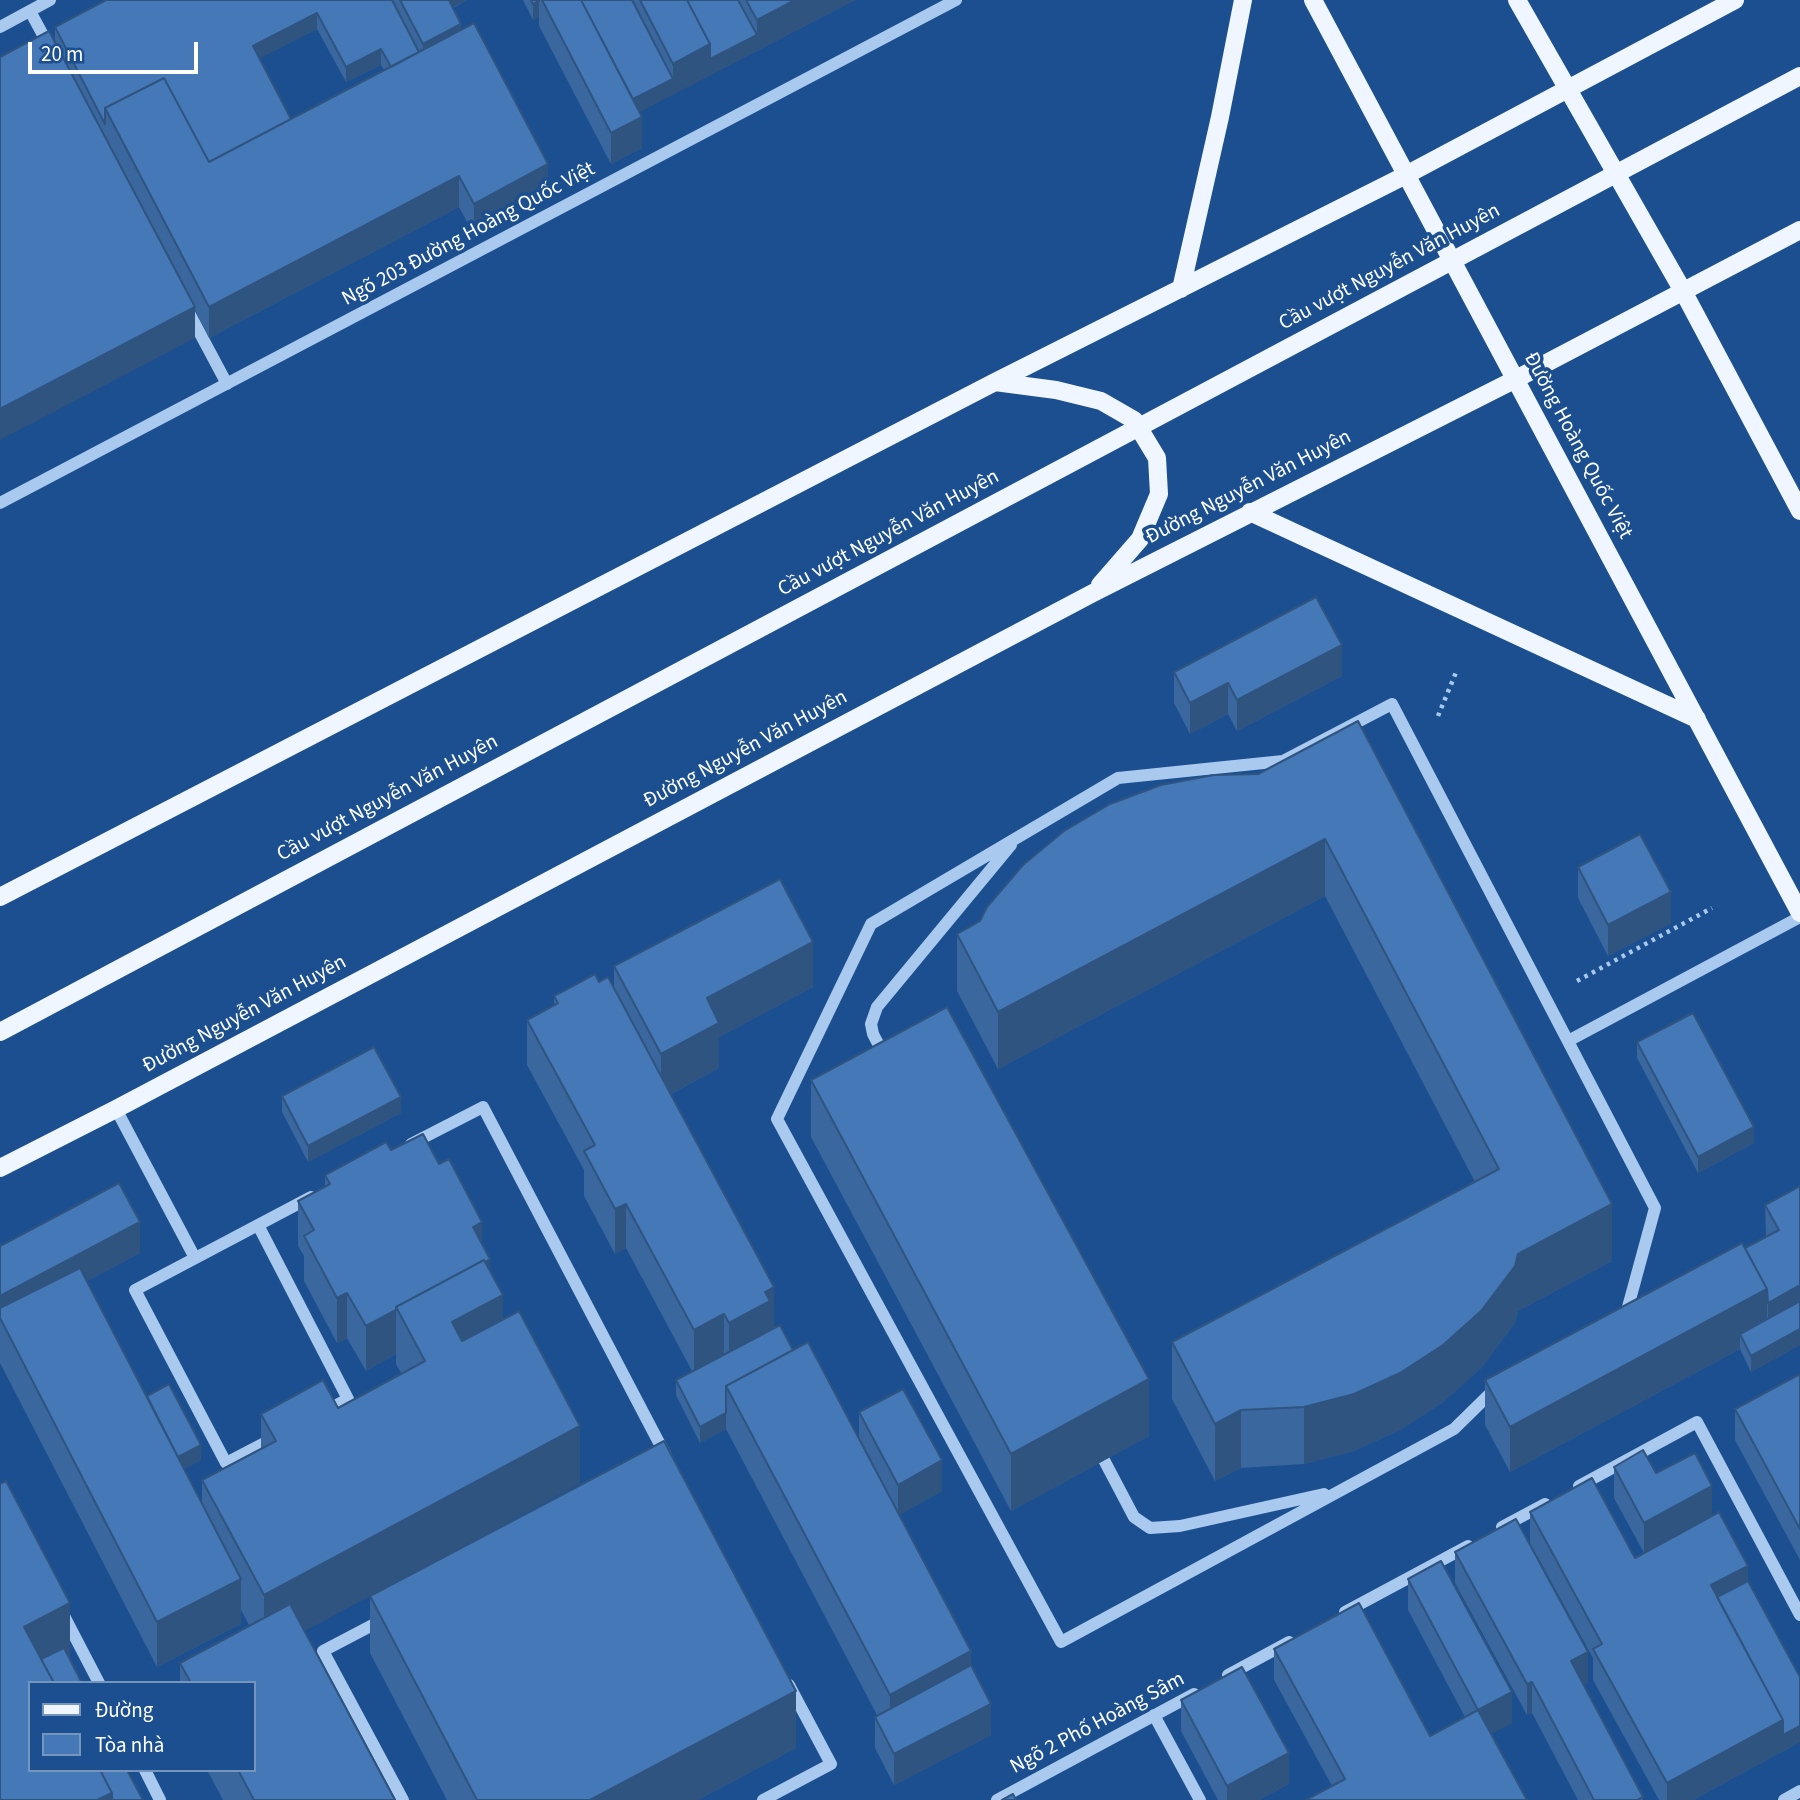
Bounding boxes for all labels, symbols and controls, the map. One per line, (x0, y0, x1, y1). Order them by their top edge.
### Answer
scale bar (32, 28, 201, 72)
text: 20 m (41, 39, 83, 69)
street label: Ngõ 203 Đường Hoàng Quốc Việt (338, 157, 600, 313)
street label: Cầu vượt Nguyễn Văn Huyên (1275, 199, 1505, 337)
street label: Đường Hoàng Quốc Việt (1517, 348, 1637, 544)
street label: Đường Nguyễn Văn Huyên (1142, 425, 1356, 551)
street label: Cầu vượt Nguyễn Văn Huyên (774, 465, 1004, 603)
street label: Đường Nguyễn Văn Huyên (640, 686, 852, 814)
street label: Cầu vượt Nguyễn Văn Huyên (273, 730, 503, 868)
street label: Đường Nguyễn Văn Huyên (139, 951, 351, 1079)
street label: Ngõ 2 Phố Hoàng Sâm (1007, 1667, 1189, 1781)
legend (28, 1681, 256, 1772)
text: Đường (95, 1695, 153, 1725)
text: Tòa nhà (95, 1730, 164, 1760)

